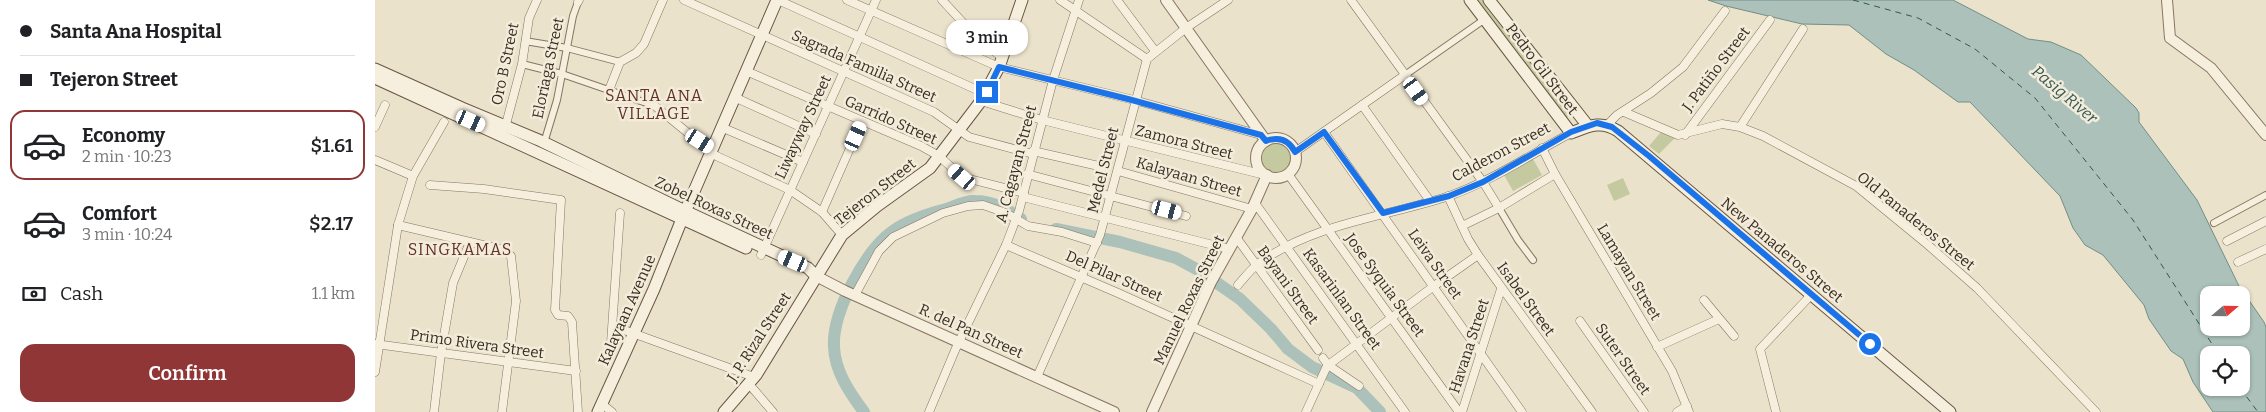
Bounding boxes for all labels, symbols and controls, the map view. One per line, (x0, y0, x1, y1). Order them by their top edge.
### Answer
street label: Eloriaga Street (528, 15, 568, 120)
callout: 3 min (946, 19, 1028, 54)
text: Santa Ana Hospital (50, 20, 222, 43)
street label: Pedro Gil Street (1502, 20, 1582, 118)
street label: Oro B Street (487, 21, 523, 107)
street label: J. Patiño Street (1678, 23, 1754, 116)
street label: Sagrada Familia Street (789, 26, 940, 106)
text: 3 min (966, 28, 1008, 47)
water label: Pasig River (2028, 62, 2102, 128)
text: Tejeron Street (50, 68, 178, 91)
street label: Liwayway Street (771, 72, 835, 182)
car (1401, 74, 1430, 108)
route end (976, 81, 998, 103)
district label: SANTA ANA VILLAGE (605, 86, 703, 123)
street label: Garrido Street (842, 92, 941, 149)
street label: A. Cagayan Street (992, 103, 1041, 225)
car (454, 108, 487, 134)
street label: Calderon Street (1449, 118, 1554, 185)
car (843, 119, 868, 153)
street label: Zamora Street (1133, 121, 1235, 163)
icon: car (22, 123, 67, 168)
text: Economy (82, 124, 165, 147)
street label: Medel Street (1084, 125, 1123, 215)
car (683, 127, 716, 155)
text: $1.61 (310, 134, 353, 157)
text: 2 min · 10:23 (82, 147, 172, 166)
street label: Kalayaan Street (1134, 153, 1244, 201)
street label: Tejeron Street (831, 154, 920, 229)
car (945, 161, 978, 193)
street label: Old Panaderos Street (1853, 168, 1979, 274)
street label: Zobel Roxas Street (652, 173, 776, 243)
street label: New Panaderos Street (1717, 194, 1847, 307)
car (1150, 199, 1183, 221)
icon: car (22, 201, 67, 246)
text: Comfort (82, 202, 157, 225)
text: $2.17 (309, 212, 353, 235)
street label: Lamayan Street (1593, 221, 1665, 324)
text: 3 min · 10:24 (82, 225, 172, 244)
street label: Leiva Street (1404, 225, 1466, 303)
street label: Jose Syquia Street (1341, 229, 1429, 341)
street label: Manuel Roxas Street (1150, 232, 1228, 368)
district label: SINGKAMAS (408, 240, 512, 259)
street label: Bayani Street (1254, 242, 1323, 328)
street label: Kasarinlan Street (1299, 245, 1385, 354)
street label: Del Pilar Street (1063, 247, 1166, 306)
car (776, 248, 809, 274)
street label: Kalayaan Avenue (595, 252, 659, 368)
street label: Isabel Street (1493, 259, 1559, 340)
icon: cash (20, 280, 48, 308)
text: Cash (60, 282, 103, 305)
text: 1.1 km (312, 284, 355, 303)
north arrow (2200, 286, 2250, 336)
map controls (2200, 286, 2250, 396)
street label: J. P. Rizal Street (723, 288, 795, 386)
street label: Havana Street (1445, 296, 1493, 396)
street label: R. del Pan Street (916, 300, 1026, 362)
street label: Suter Street (1592, 320, 1655, 399)
street label: Primo Rivera Street (409, 326, 546, 362)
route start (1859, 333, 1881, 355)
button: Confirm (20, 344, 355, 402)
button: locate (2200, 346, 2250, 396)

